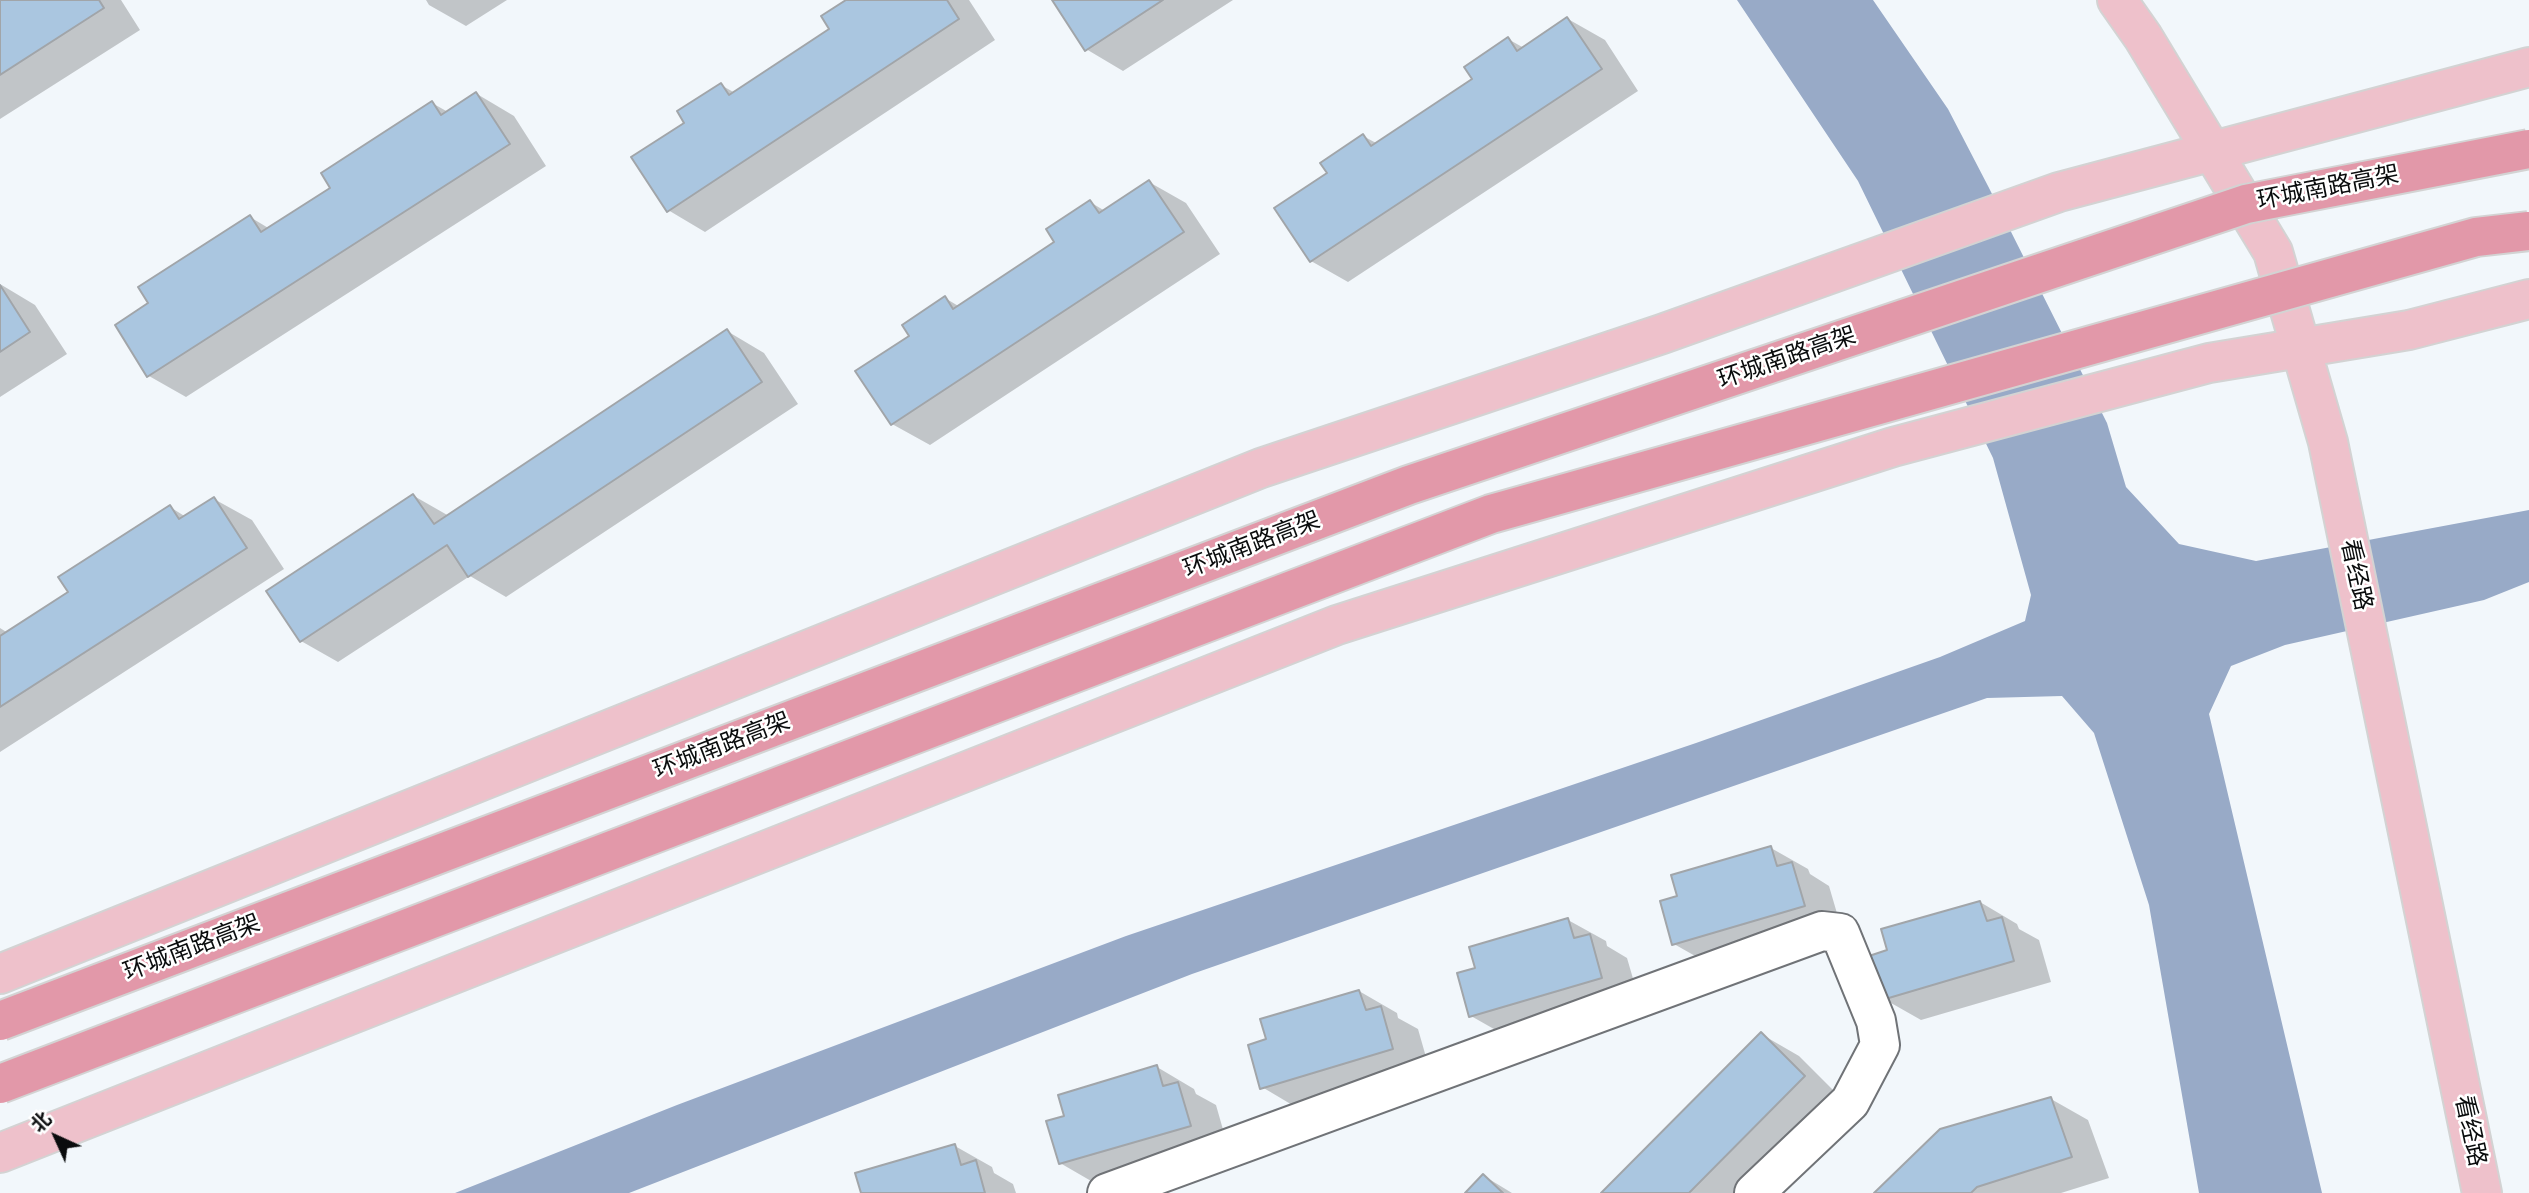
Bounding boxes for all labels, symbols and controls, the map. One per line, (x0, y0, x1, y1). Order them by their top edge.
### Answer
street label: 环城南路高架 (2255, 160, 2401, 216)
street label: 环城南路高架 (1714, 321, 1860, 395)
street label: 环城南路高架 (1180, 506, 1324, 584)
street label: 看经路 (2334, 537, 2378, 613)
street label: 环城南路高架 (650, 707, 794, 785)
street label: 环城南路高架 (120, 909, 264, 987)
street label: 看经路 (2448, 1093, 2492, 1169)
north arrow (21, 1102, 91, 1172)
text: 北 (26, 1107, 56, 1137)

